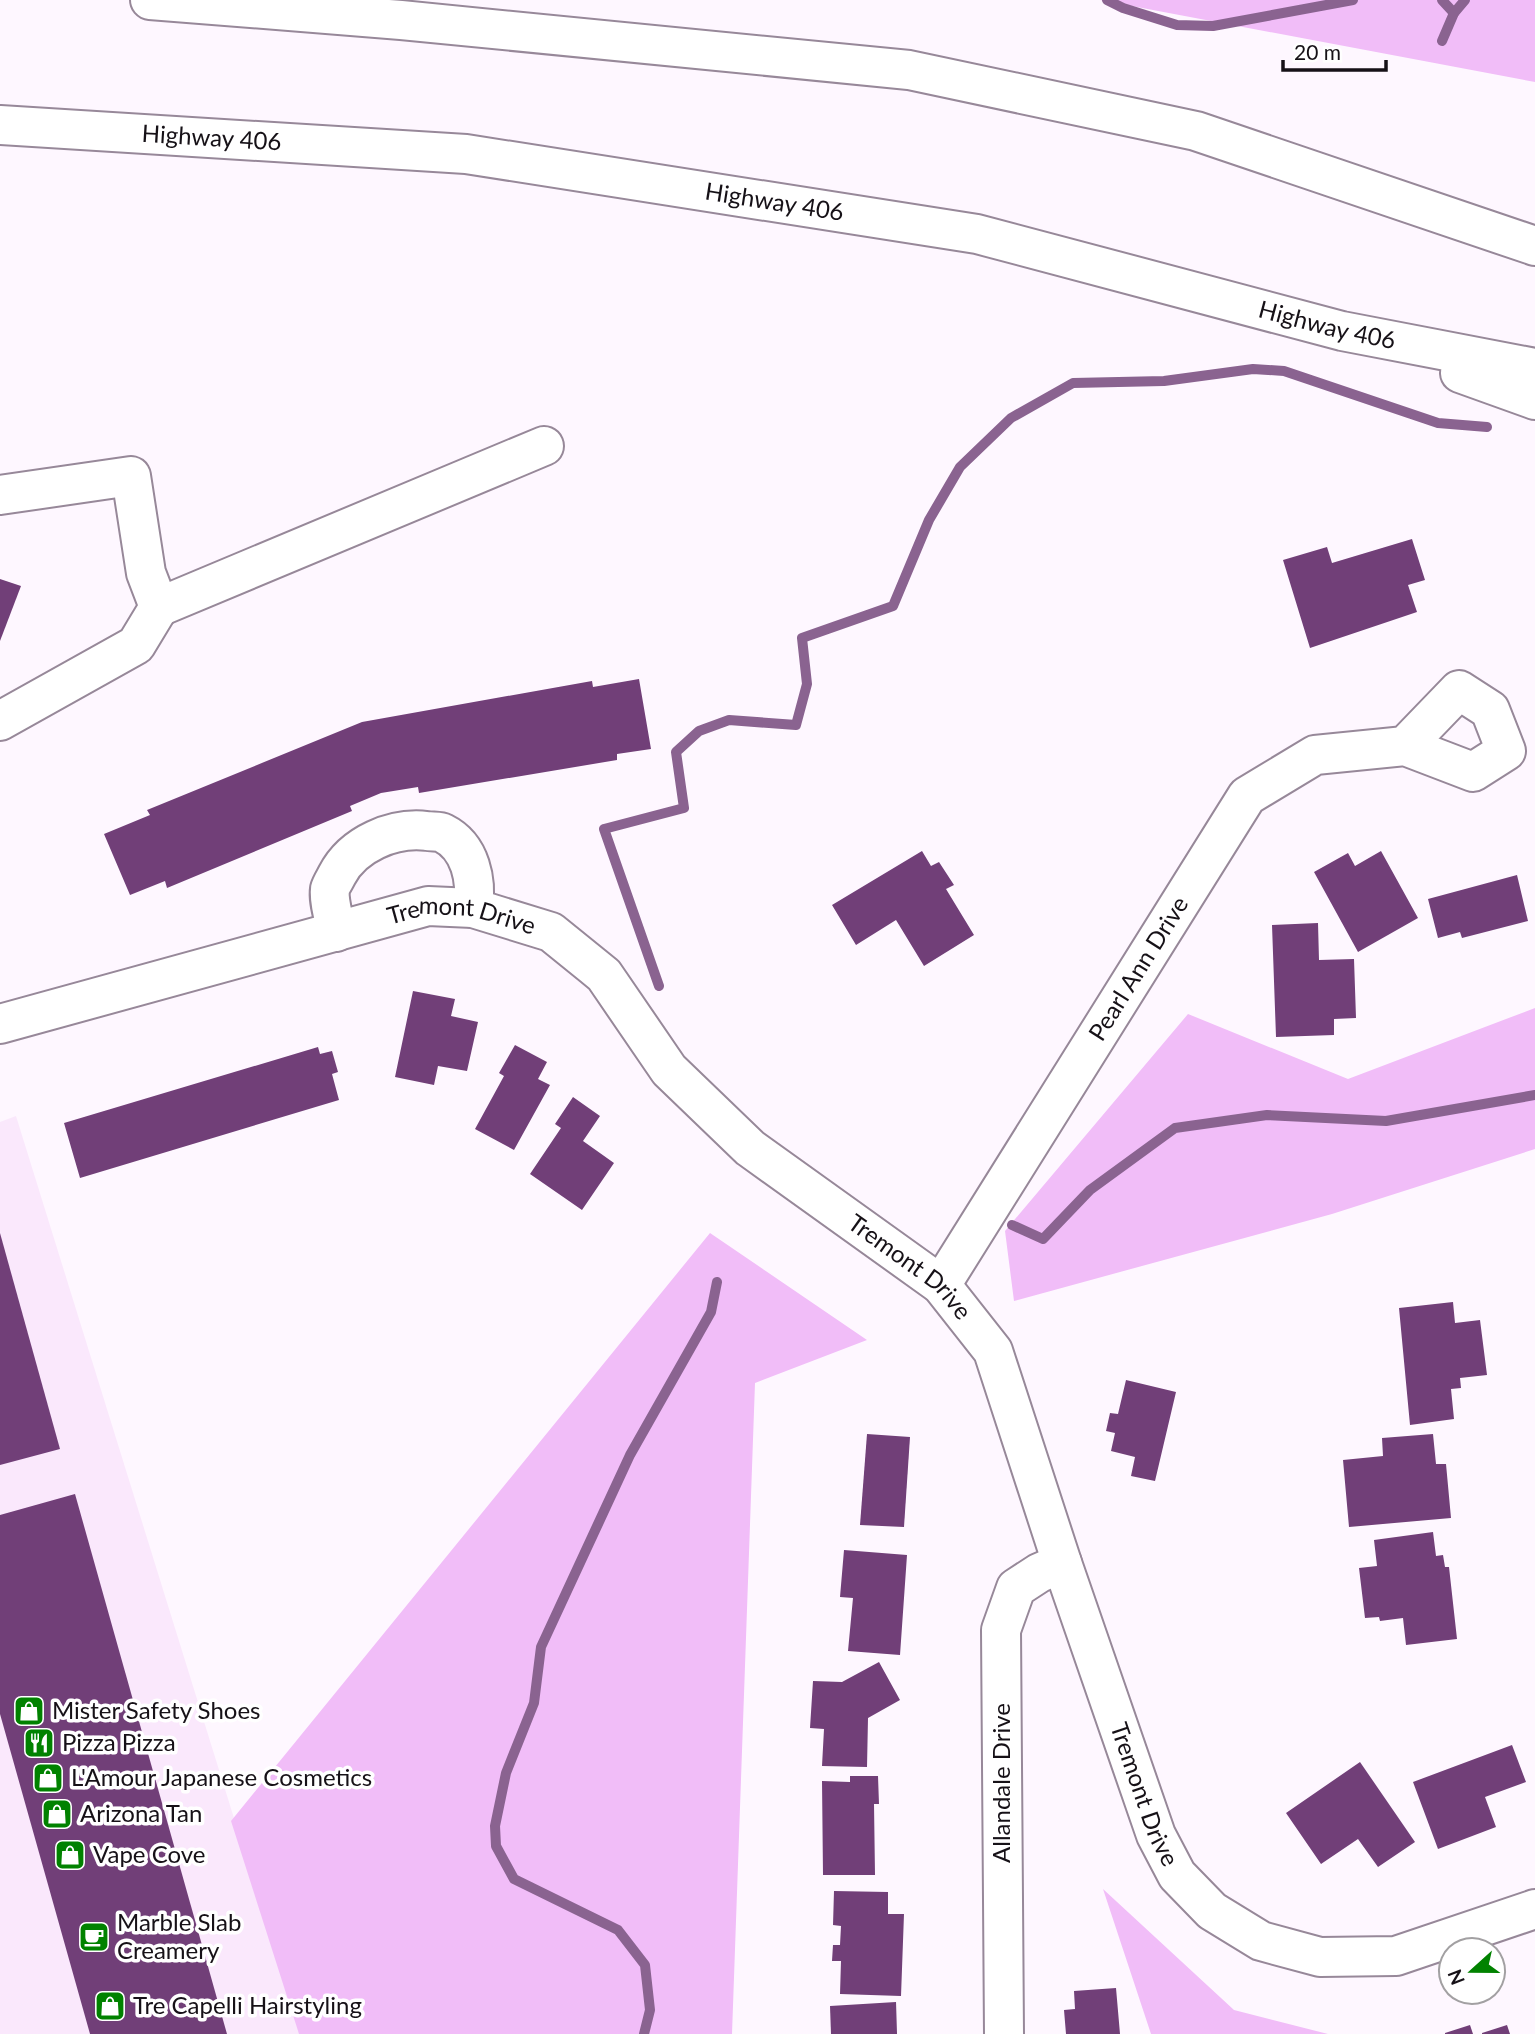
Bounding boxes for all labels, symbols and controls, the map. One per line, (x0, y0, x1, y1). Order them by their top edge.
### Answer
scale bar (1283, 28, 1386, 72)
text: 20 m (1294, 39, 1341, 64)
street label: Highway 406 (141, 118, 282, 155)
street label: Highway 406 (703, 176, 846, 226)
street label: Highway 406 (1256, 294, 1398, 354)
street label: Tremont Drive (384, 890, 539, 939)
street label: Pearl Ann Drive (1082, 891, 1194, 1045)
street label: Tremont Drive (843, 1207, 978, 1325)
shop icon: Mister Safety Shoes (12, 1694, 46, 1728)
place label: Mister Safety Shoes (52, 1695, 260, 1724)
street label: Allandale Drive (986, 1703, 1015, 1863)
street label: Tremont Drive (1105, 1718, 1186, 1871)
restaurant icon: Pizza Pizza (22, 1726, 56, 1760)
place label: Pizza Pizza (62, 1727, 176, 1756)
shop icon: L'Amour Japanese Cosmetics (31, 1761, 65, 1795)
place label: L'Amour Japanese Cosmetics (71, 1762, 372, 1791)
shop icon: Arizona Tan (40, 1797, 74, 1831)
place label: Arizona Tan (80, 1798, 202, 1827)
shop icon: Vape Cove (53, 1838, 87, 1872)
place label: Vape Cove (93, 1839, 205, 1868)
place label: Marble Slab Creamery (117, 1907, 241, 1964)
cafe icon: Marble Slab Creamery (77, 1920, 111, 1954)
north arrow (1437, 1936, 1507, 2006)
text: N (1442, 1966, 1469, 1988)
shop icon: Tre Capelli Hairstyling (93, 1989, 127, 2023)
place label: Tre Capelli Hairstyling (133, 1990, 362, 2019)

